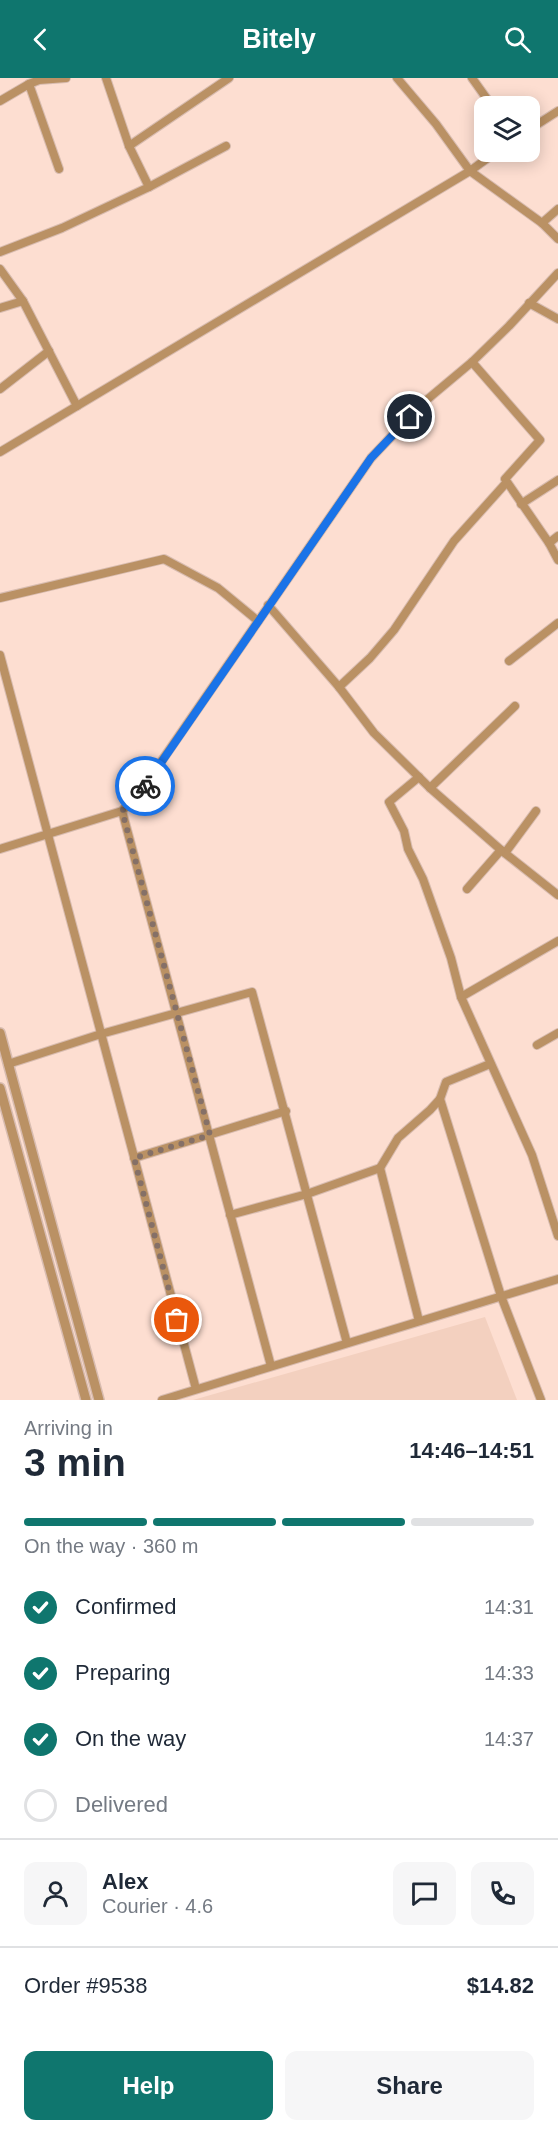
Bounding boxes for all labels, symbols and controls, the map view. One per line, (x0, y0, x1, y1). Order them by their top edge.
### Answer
icon: back (24, 23, 57, 56)
icon: search (501, 23, 534, 56)
text: Bitely (242, 24, 316, 54)
map controls (474, 96, 540, 162)
button: layers (474, 96, 540, 162)
pin (384, 391, 435, 442)
icon: home (393, 400, 426, 433)
courier (115, 756, 175, 816)
icon: bike (129, 770, 162, 803)
pin (151, 1294, 202, 1345)
icon: bag (160, 1303, 193, 1336)
text: Arriving in (24, 1417, 113, 1439)
text: 14:46–14:51 (409, 1438, 534, 1463)
text: 3 min (24, 1441, 126, 1484)
text: On the way · 360 m (24, 1535, 199, 1557)
icon: check (24, 1591, 57, 1624)
text: Confirmed (75, 1594, 176, 1619)
text: 14:31 (484, 1596, 534, 1618)
icon: check (24, 1657, 57, 1690)
text: Preparing (75, 1660, 170, 1685)
text: 14:33 (484, 1662, 534, 1684)
icon: check (24, 1723, 57, 1756)
text: On the way (75, 1726, 186, 1751)
text: 14:37 (484, 1728, 534, 1750)
text: Delivered (75, 1792, 168, 1817)
button: person (24, 1862, 87, 1925)
button: chat (393, 1862, 456, 1925)
button: phone (471, 1862, 534, 1925)
text: Alex (102, 1869, 148, 1894)
text: Courier · 4.6 (102, 1895, 213, 1917)
text: Order #9538 (24, 1973, 148, 1998)
text: $14.82 (467, 1973, 534, 1998)
button: Help (24, 2051, 273, 2120)
button: Share (285, 2051, 534, 2120)

